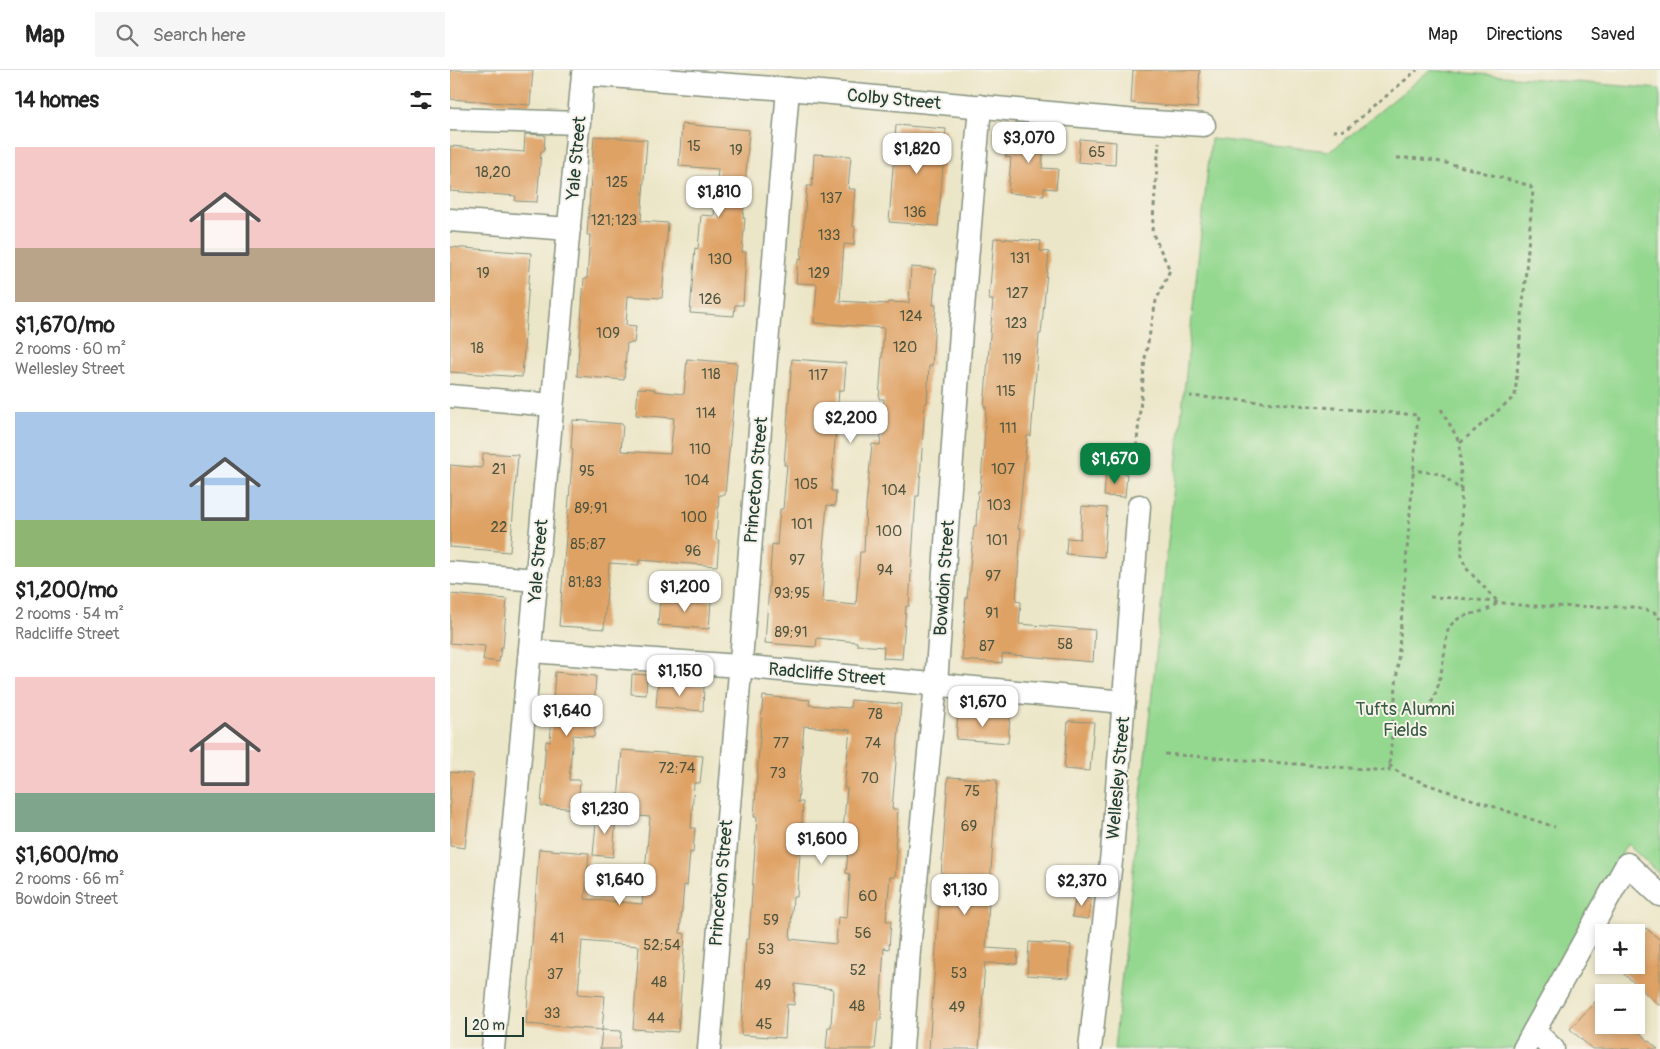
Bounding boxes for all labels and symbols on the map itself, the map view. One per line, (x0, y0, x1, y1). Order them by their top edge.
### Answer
street label: Colby Street (846, 84, 943, 115)
street label: Yale Street (561, 114, 592, 202)
pin: $3,070 (988, 122, 1070, 164)
pin: $1,820 (876, 132, 958, 175)
house number: 15 (687, 137, 701, 156)
house number: 19 (729, 141, 743, 160)
house number: 65 (1089, 143, 1105, 162)
house number: 18,20 (475, 163, 511, 182)
house number: 125 (606, 173, 628, 192)
pin: $1,810 (678, 176, 760, 218)
house number: 137 (820, 189, 842, 208)
house number: 136 (904, 203, 926, 222)
house number: 121;123 (591, 211, 637, 230)
house number: 133 (818, 226, 840, 245)
house number: 131 (1010, 249, 1030, 268)
house number: 130 (708, 250, 732, 269)
house number: 19 (476, 264, 490, 283)
house number: 129 (808, 264, 830, 283)
house number: 127 (1006, 284, 1028, 303)
house number: 126 (699, 290, 721, 309)
house number: 124 (900, 307, 923, 326)
house number: 123 (1005, 314, 1027, 333)
house number: 109 (596, 324, 620, 343)
house number: 120 (893, 338, 917, 357)
house number: 18 (470, 339, 484, 358)
house number: 119 (1002, 350, 1022, 369)
house number: 118 (701, 365, 721, 384)
house number: 117 (808, 366, 828, 385)
house number: 115 (996, 382, 1016, 401)
pin: $2,200 (810, 402, 892, 444)
house number: 114 (696, 404, 717, 423)
street label: Princeton Street (740, 415, 774, 544)
house number: 111 (999, 419, 1017, 438)
house number: 110 (689, 440, 711, 459)
pin: $1,670 (1074, 442, 1156, 485)
house number: 21 (492, 460, 506, 479)
house number: 107 (991, 460, 1015, 479)
house number: 95 (579, 462, 595, 481)
house number: 104 (685, 471, 710, 490)
house number: 105 (794, 475, 818, 494)
house number: 104 (882, 481, 907, 500)
house number: 103 (987, 496, 1011, 515)
house number: 89;91 (574, 499, 608, 518)
house number: 100 (681, 508, 707, 527)
house number: 101 (791, 515, 813, 534)
street label: Yale Street (523, 517, 554, 605)
house number: 22 (491, 518, 507, 537)
street label: Bowdoin Street (929, 519, 960, 637)
house number: 100 (876, 522, 902, 541)
house number: 101 (986, 531, 1008, 550)
house number: 85;87 (570, 535, 606, 554)
house number: 96 (685, 542, 701, 561)
house number: 97 (789, 551, 805, 570)
house number: 94 (877, 561, 894, 580)
house number: 97 (985, 567, 1001, 586)
pin: $1,200 (644, 570, 726, 613)
house number: 81;83 (568, 573, 602, 592)
house number: 93;95 (774, 584, 810, 603)
house number: 91 (985, 604, 999, 623)
house number: 89;91 (774, 623, 808, 642)
house number: 58 (1057, 635, 1073, 654)
house number: 87 (979, 637, 995, 656)
pin: $1,150 (639, 654, 721, 697)
street label: Radcliffe Street (767, 658, 887, 691)
pin: $1,670 (942, 686, 1024, 728)
pin: $1,640 (526, 694, 608, 737)
park label: Tufts Alumni Fields (1356, 698, 1454, 742)
house number: 78 (867, 705, 883, 724)
street label: Wellesley Street (1102, 715, 1135, 840)
house number: 77 (773, 734, 789, 753)
house number: 74 (865, 734, 882, 753)
house number: 72;74 (658, 759, 696, 778)
house number: 73 (770, 764, 786, 783)
house number: 70 (861, 769, 879, 788)
house number: 75 (964, 782, 980, 801)
pin: $1,230 (564, 792, 646, 835)
house number: 69 (961, 817, 977, 836)
street label: Princeton Street (705, 818, 739, 947)
pin: $1,600 (781, 822, 863, 865)
pin: $1,640 (579, 864, 661, 906)
pin: $2,370 (1041, 864, 1123, 907)
pin: $1,130 (924, 874, 1006, 916)
house number: 60 (859, 887, 877, 906)
house number: 59 (763, 911, 779, 930)
house number: 56 (855, 924, 871, 943)
house number: 41 (550, 929, 564, 948)
house number: 52;54 (643, 936, 681, 955)
house number: 53 (758, 940, 774, 959)
house number: 52 (850, 961, 866, 980)
house number: 53 (951, 964, 967, 983)
house number: 37 (547, 965, 563, 984)
house number: 48 (651, 973, 668, 992)
house number: 49 (755, 976, 771, 995)
house number: 48 (849, 997, 866, 1016)
house number: 49 (949, 998, 965, 1017)
house number: 33 (544, 1004, 560, 1023)
house number: 44 (647, 1009, 665, 1028)
scale bar (465, 1014, 524, 1037)
house number: 45 (756, 1015, 772, 1034)

